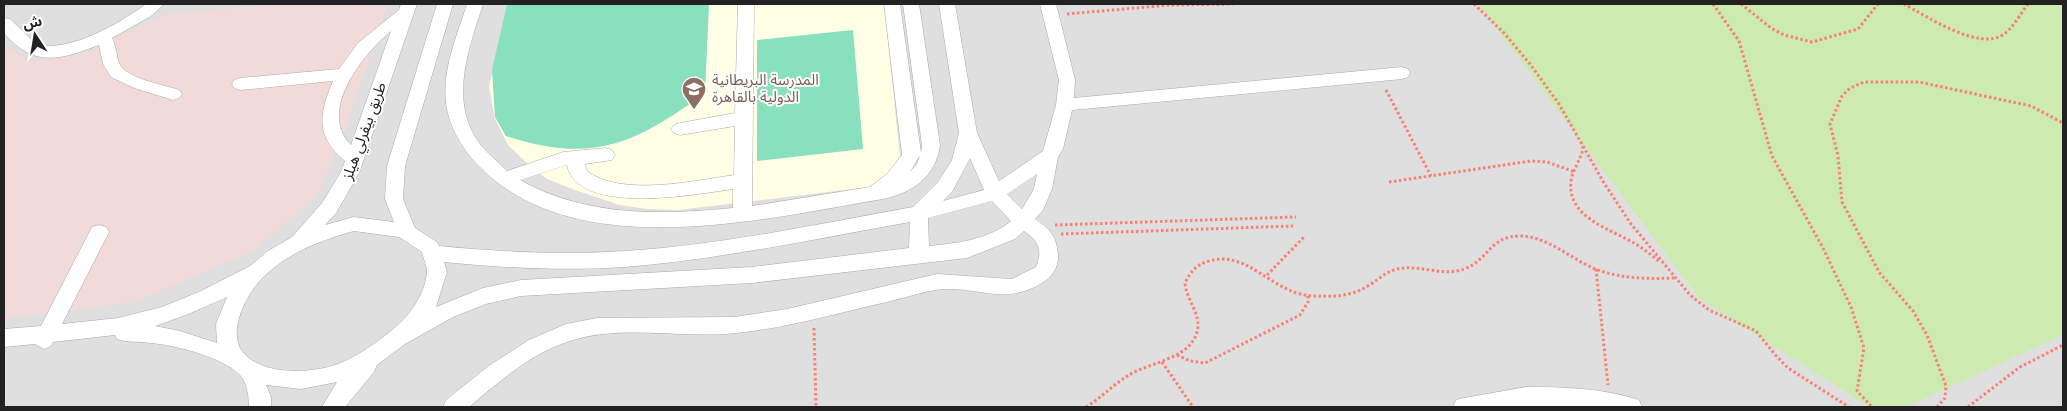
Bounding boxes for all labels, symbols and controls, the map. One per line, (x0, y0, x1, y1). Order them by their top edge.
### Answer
north arrow (10, 10, 60, 60)
text: ش (21, 11, 44, 34)
place label: المدرسة البريطانية الدولية بالقاهرة (712, 69, 819, 107)
school or university icon: المدرسة البريطانية الدولية بالقاهرة (681, 76, 707, 110)
street label: طريق بيفرلي هيلز (336, 79, 392, 184)

